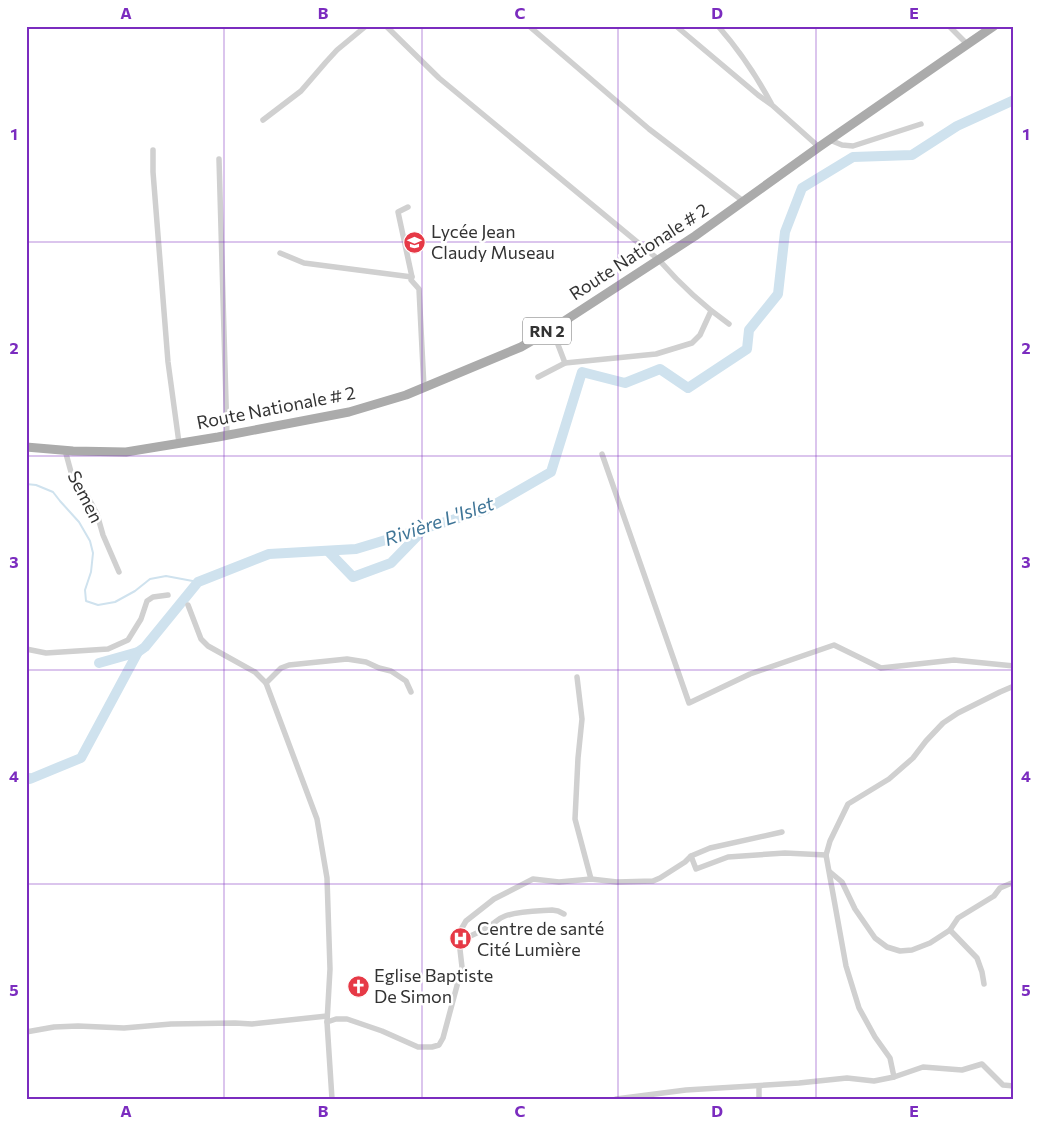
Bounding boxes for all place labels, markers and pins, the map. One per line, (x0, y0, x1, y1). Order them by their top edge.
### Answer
place label: Lycée Jean Claudy Museau (431, 220, 555, 263)
school or university icon: Lycée Jean Claudy Museau (403, 230, 427, 254)
place label: Centre de santé Cité Lumière (477, 917, 604, 960)
hospital icon: Centre de santé Cité Lumière (449, 927, 473, 951)
place label: Eglise Baptiste De Simon (374, 964, 493, 1007)
church icon: Eglise Baptiste De Simon (346, 974, 370, 998)

